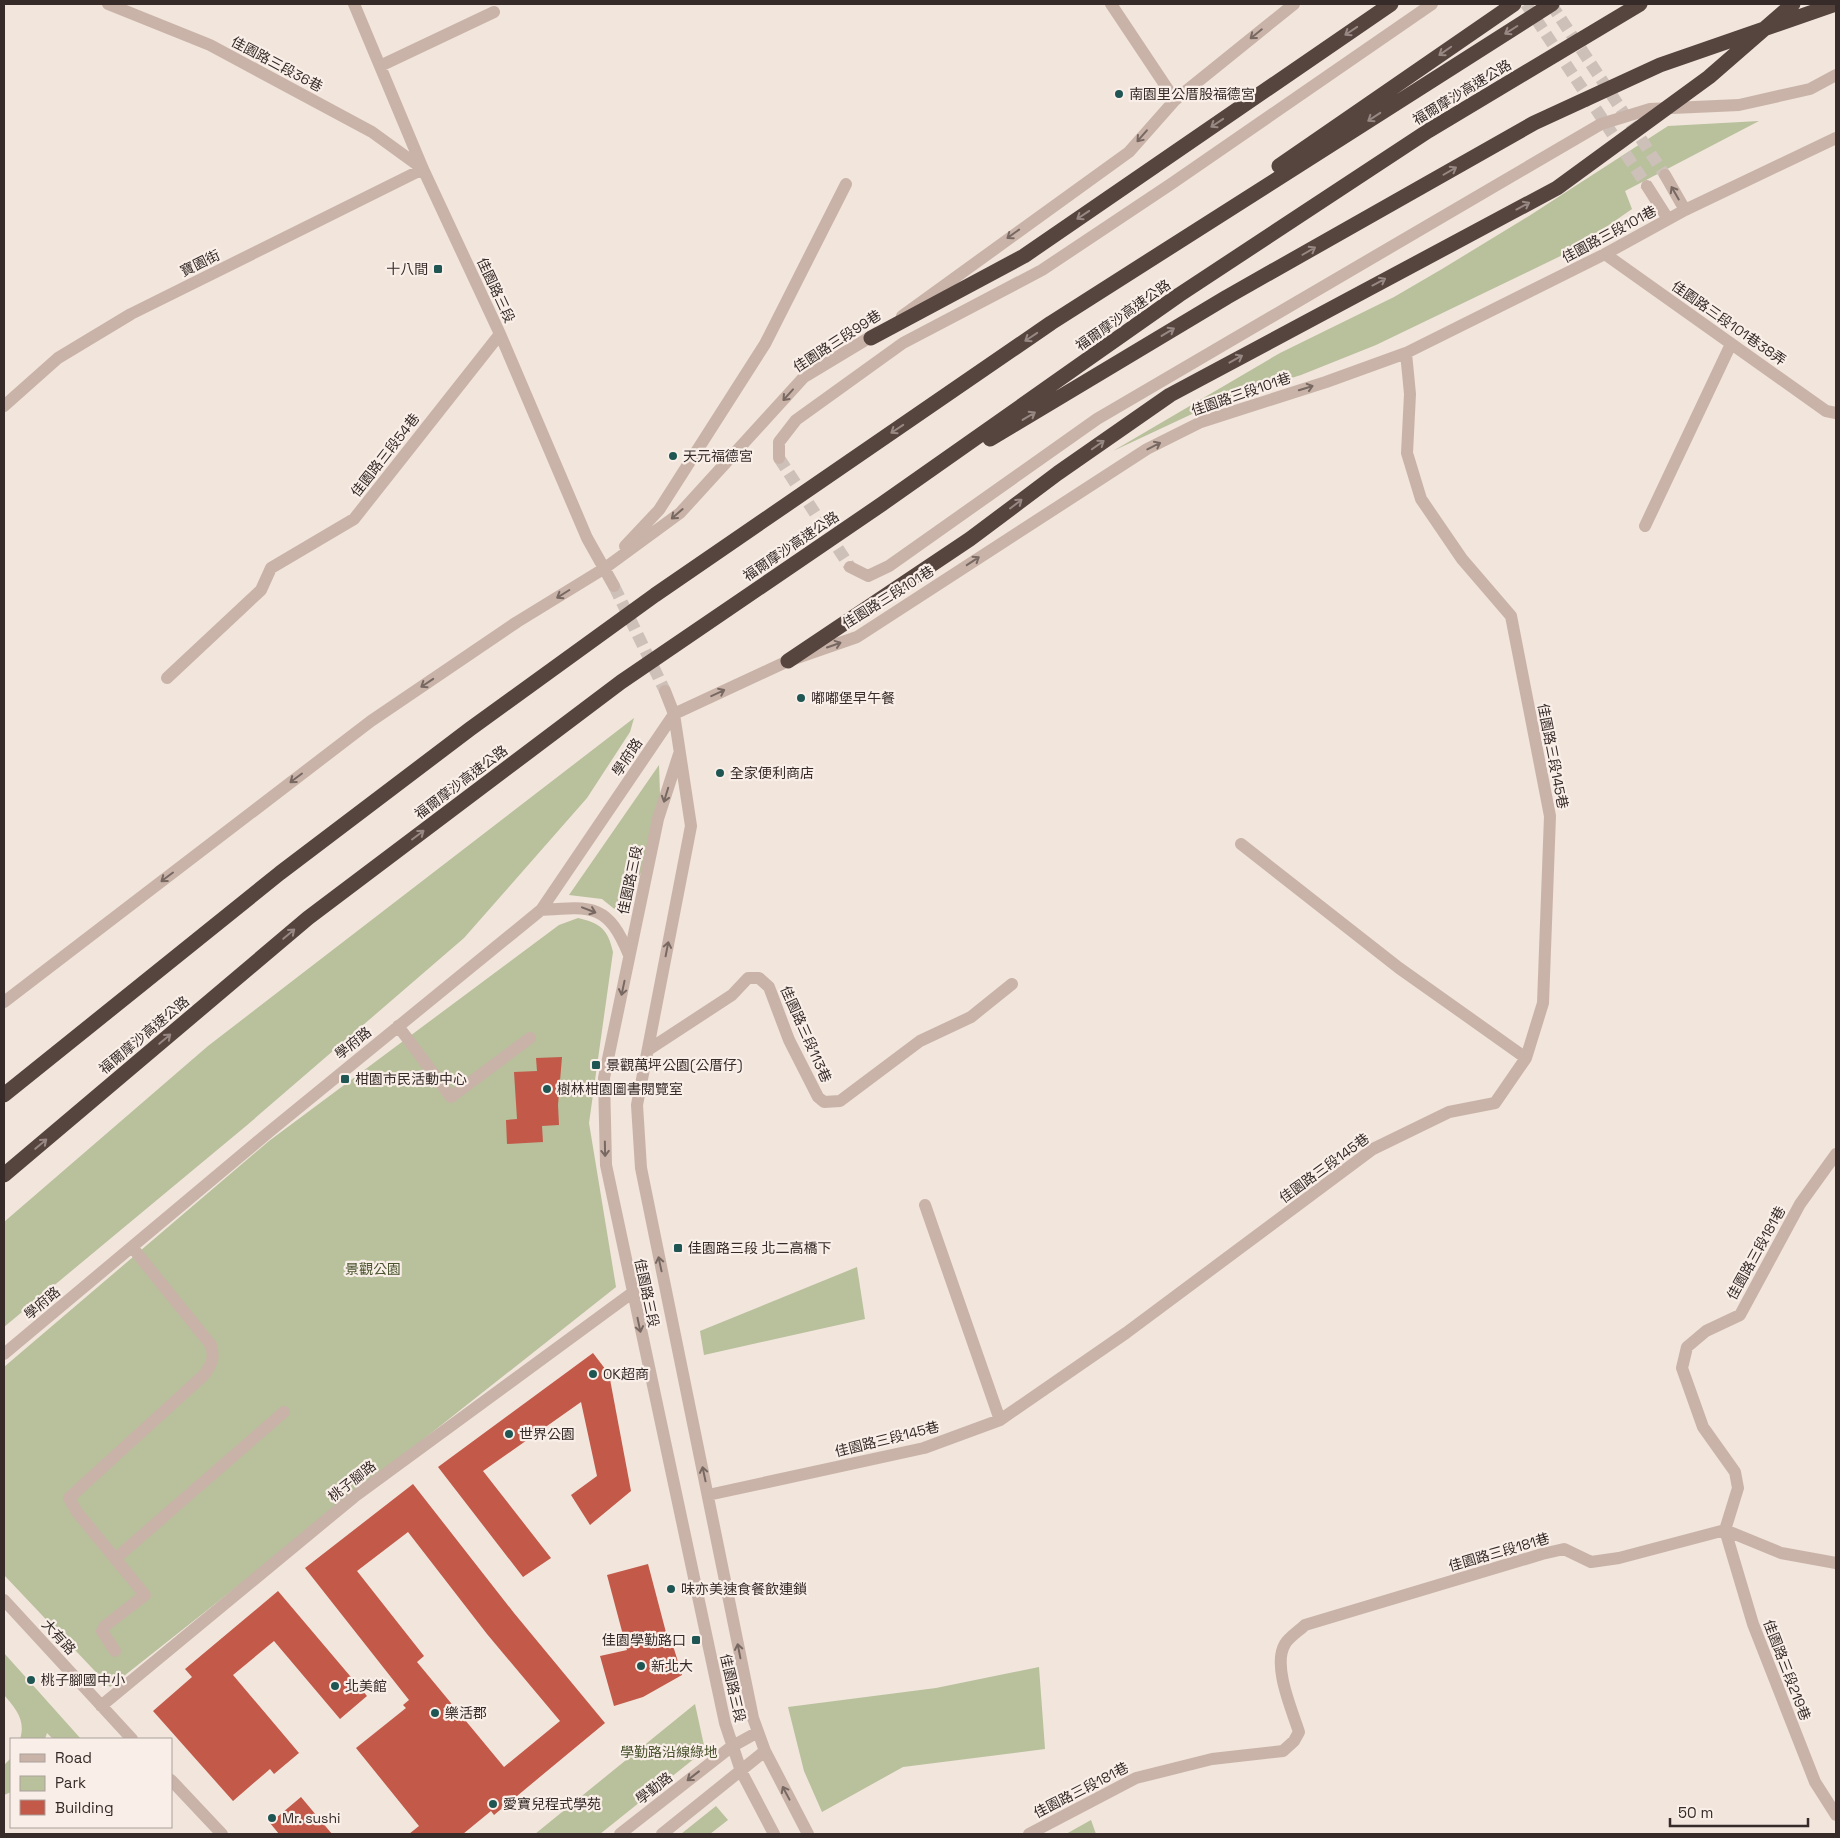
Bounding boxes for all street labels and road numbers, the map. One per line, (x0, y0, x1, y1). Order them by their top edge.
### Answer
street label: 佳園路三段36巷 (228, 32, 326, 96)
street label: 福爾摩沙高速公路 (1409, 55, 1515, 129)
street label: 佳園路三段101巷 (1559, 201, 1659, 267)
street label: 寶園街 (177, 246, 223, 280)
street label: 佳園路三段 (473, 254, 519, 326)
street label: 福爾摩沙高速公路 (1072, 276, 1174, 354)
street label: 佳園路三段101巷38弄 (1668, 277, 1790, 369)
street label: 佳園路三段99巷 (790, 306, 884, 376)
street label: 佳園路三段101巷 (1189, 368, 1293, 420)
street label: 佳園路三段54巷 (347, 410, 423, 500)
street label: 福爾摩沙高速公路 (740, 507, 842, 585)
street label: 佳園路三段101巷 (839, 562, 937, 632)
street label: 佳園路三段145巷 (1534, 702, 1572, 810)
street label: 學府路 (608, 735, 646, 779)
street label: 福爾摩沙高速公路 (411, 741, 511, 823)
street label: 佳園路三段 (614, 844, 646, 916)
street label: 佳園路三段113巷 (777, 983, 835, 1085)
street label: 福爾摩沙高速公路 (95, 992, 193, 1078)
street label: 學府路 (331, 1023, 375, 1063)
street label: 佳園路三段145巷 (1275, 1129, 1373, 1207)
street label: 佳園路三段181巷 (1723, 1203, 1789, 1303)
street label: 佳園路三段 (631, 1257, 663, 1329)
street label: 學府路 (20, 1283, 64, 1323)
street label: 佳園路三段145巷 (833, 1417, 941, 1461)
street label: 桃子腳路 (324, 1457, 380, 1505)
street label: 佳園路三段181巷 (1446, 1529, 1552, 1575)
street label: 大有路 (38, 1616, 80, 1658)
street label: 佳園路三段219巷 (1759, 1617, 1815, 1723)
street label: 佳園路三段 (716, 1652, 750, 1724)
street label: 佳園路三段181巷 (1030, 1758, 1132, 1822)
street label: 學勤路 (632, 1768, 676, 1808)

